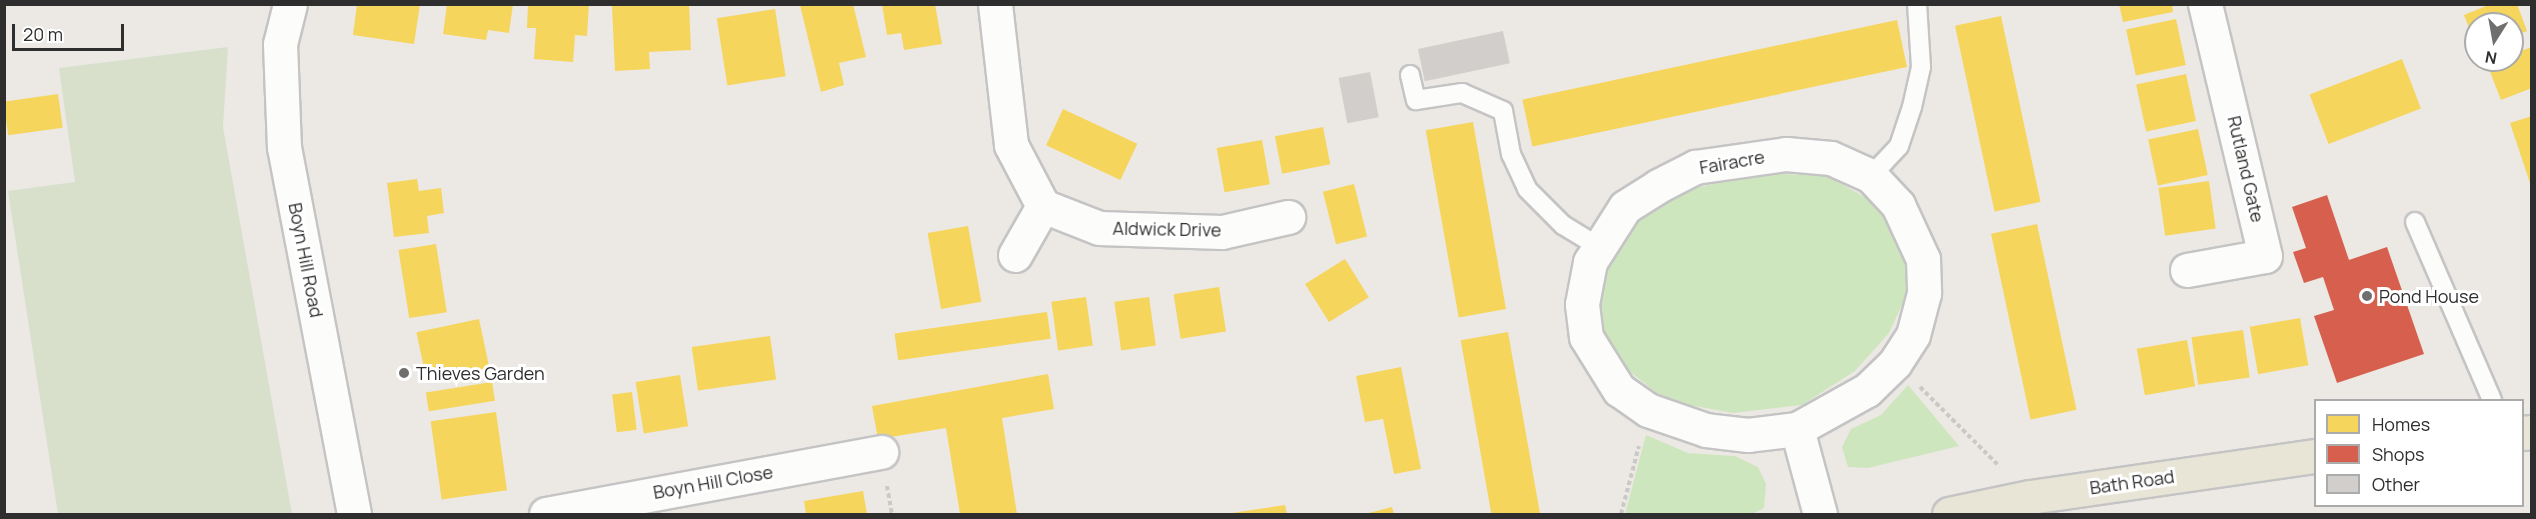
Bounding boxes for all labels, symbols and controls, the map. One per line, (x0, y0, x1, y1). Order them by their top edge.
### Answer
scale bar (15, 12, 128, 50)
north arrow (2464, 12, 2524, 72)
text: 20 m (23, 22, 63, 46)
text: N (2483, 46, 2499, 70)
street label: Rutland Gate (2223, 114, 2269, 224)
street label: Fairacre (1698, 146, 1766, 178)
street label: Boyn Hill Road (284, 201, 328, 319)
street label: Aldwick Drive (1112, 217, 1222, 241)
place label: Pond House (2379, 285, 2479, 307)
marker: Pond House (2360, 289, 2374, 303)
place label: Thieves Garden (416, 362, 545, 384)
marker: Thieves Garden (397, 366, 411, 380)
legend (2314, 399, 2524, 507)
text: Homes (2372, 412, 2430, 436)
text: Shops (2372, 442, 2424, 466)
street label: Boyn Hill Close (651, 461, 775, 503)
street label: Bath Road (2088, 465, 2176, 499)
text: Other (2372, 472, 2420, 496)

